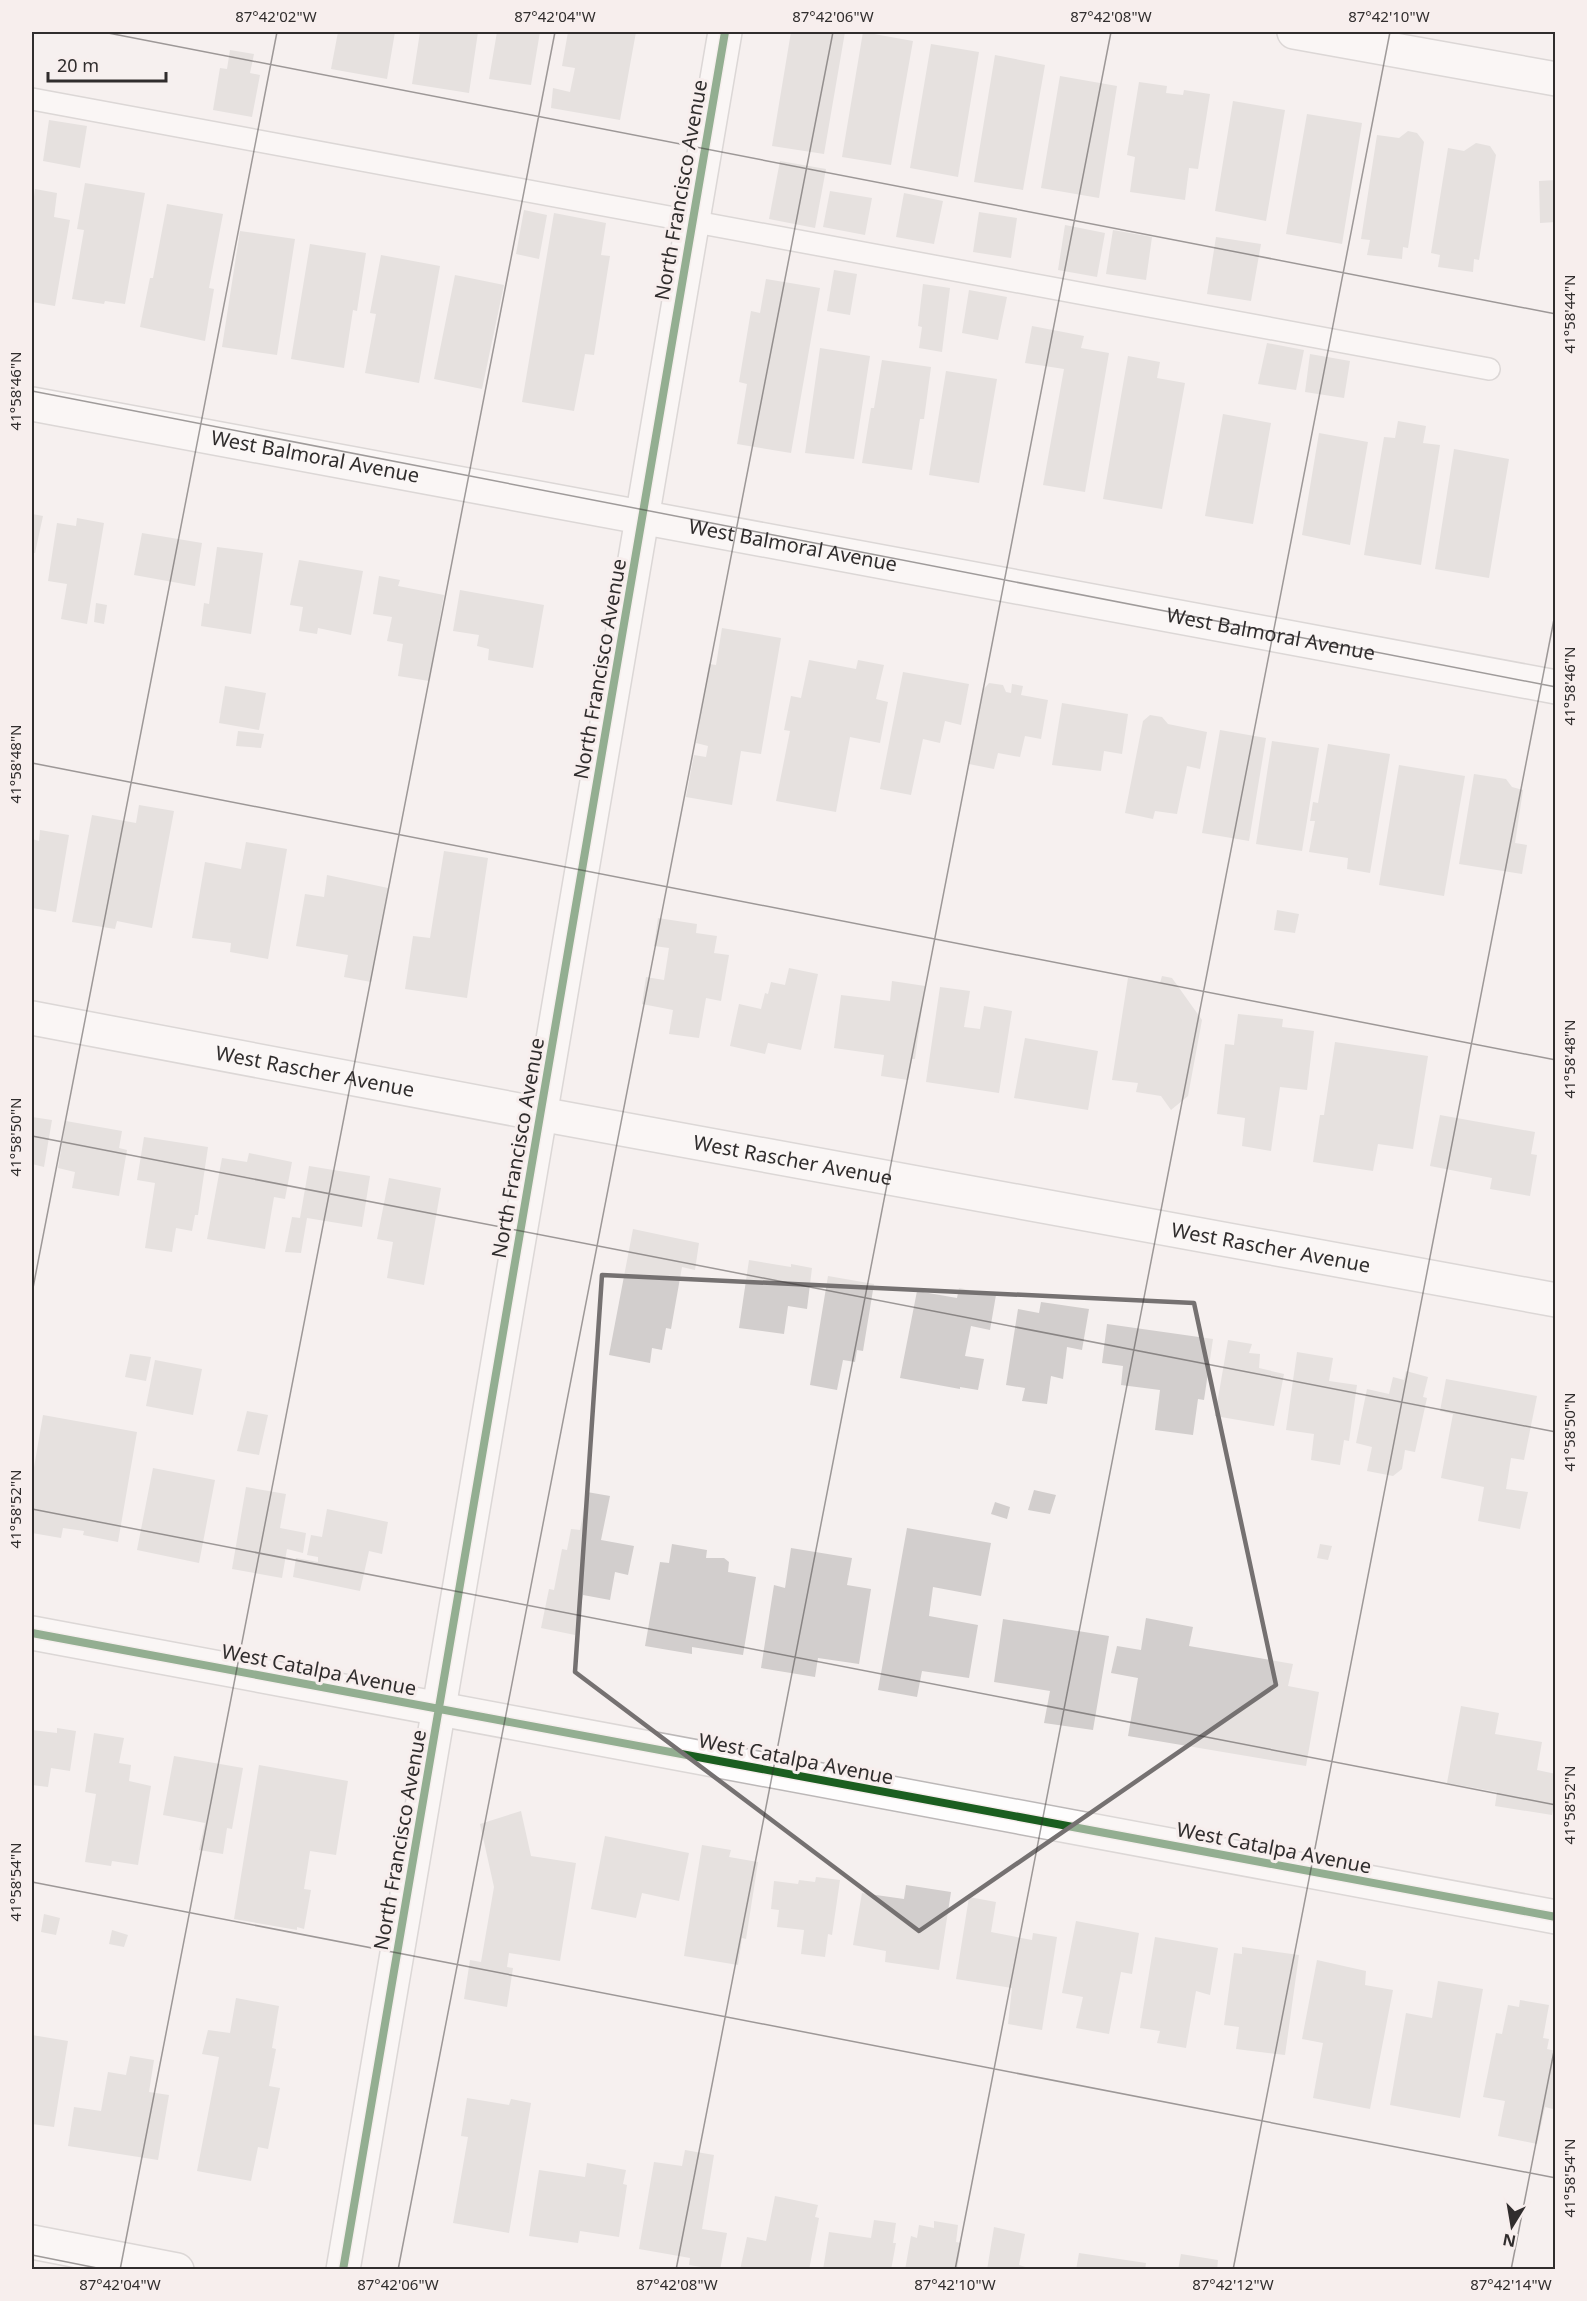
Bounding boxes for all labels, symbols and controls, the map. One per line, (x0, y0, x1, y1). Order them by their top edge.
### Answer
text: 87°42'02"W (235, 6, 317, 26)
text: 87°42'04"W (514, 6, 596, 26)
text: 87°42'06"W (792, 6, 874, 26)
text: 87°42'08"W (1070, 6, 1152, 26)
text: 87°42'10"W (1348, 6, 1430, 26)
scale bar (48, 45, 166, 83)
text: 20 m (57, 53, 99, 77)
street label: North Francisco Avenue (648, 77, 713, 302)
text: 41°58'44"N (1559, 275, 1579, 353)
text: 41°58'46"N (5, 352, 25, 430)
street label: West Balmoral Avenue (209, 424, 422, 489)
street label: West Balmoral Avenue (687, 512, 900, 577)
street label: North Francisco Avenue (567, 556, 632, 781)
street label: West Balmoral Avenue (1164, 601, 1377, 666)
text: 41°58'46"N (1559, 647, 1579, 725)
text: 41°58'48"N (5, 725, 25, 803)
text: 41°58'48"N (1559, 1020, 1579, 1098)
street label: North Francisco Avenue (485, 1035, 550, 1260)
street label: West Rascher Avenue (213, 1039, 417, 1103)
text: 41°58'50"N (5, 1098, 25, 1176)
street label: West Rascher Avenue (691, 1128, 895, 1191)
street label: West Rascher Avenue (1169, 1216, 1373, 1279)
text: 41°58'50"N (1559, 1393, 1579, 1471)
text: 41°58'52"N (5, 1470, 25, 1548)
street label: West Catalpa Avenue (219, 1637, 419, 1702)
street label: West Catalpa Avenue (696, 1726, 896, 1791)
street label: North Francisco Avenue (367, 1727, 432, 1952)
text: 41°58'52"N (1559, 1766, 1579, 1844)
street label: West Catalpa Avenue (1174, 1815, 1374, 1880)
text: 41°58'54"N (5, 1843, 25, 1921)
text: 41°58'54"N (1559, 2139, 1579, 2217)
north arrow (1482, 2196, 1542, 2256)
text: N (1501, 2229, 1518, 2253)
text: 87°42'04"W (79, 2274, 161, 2294)
text: 87°42'06"W (357, 2274, 439, 2294)
text: 87°42'08"W (636, 2274, 718, 2294)
text: 87°42'10"W (914, 2274, 996, 2294)
text: 87°42'12"W (1192, 2274, 1274, 2294)
text: 87°42'14"W (1470, 2274, 1552, 2294)

